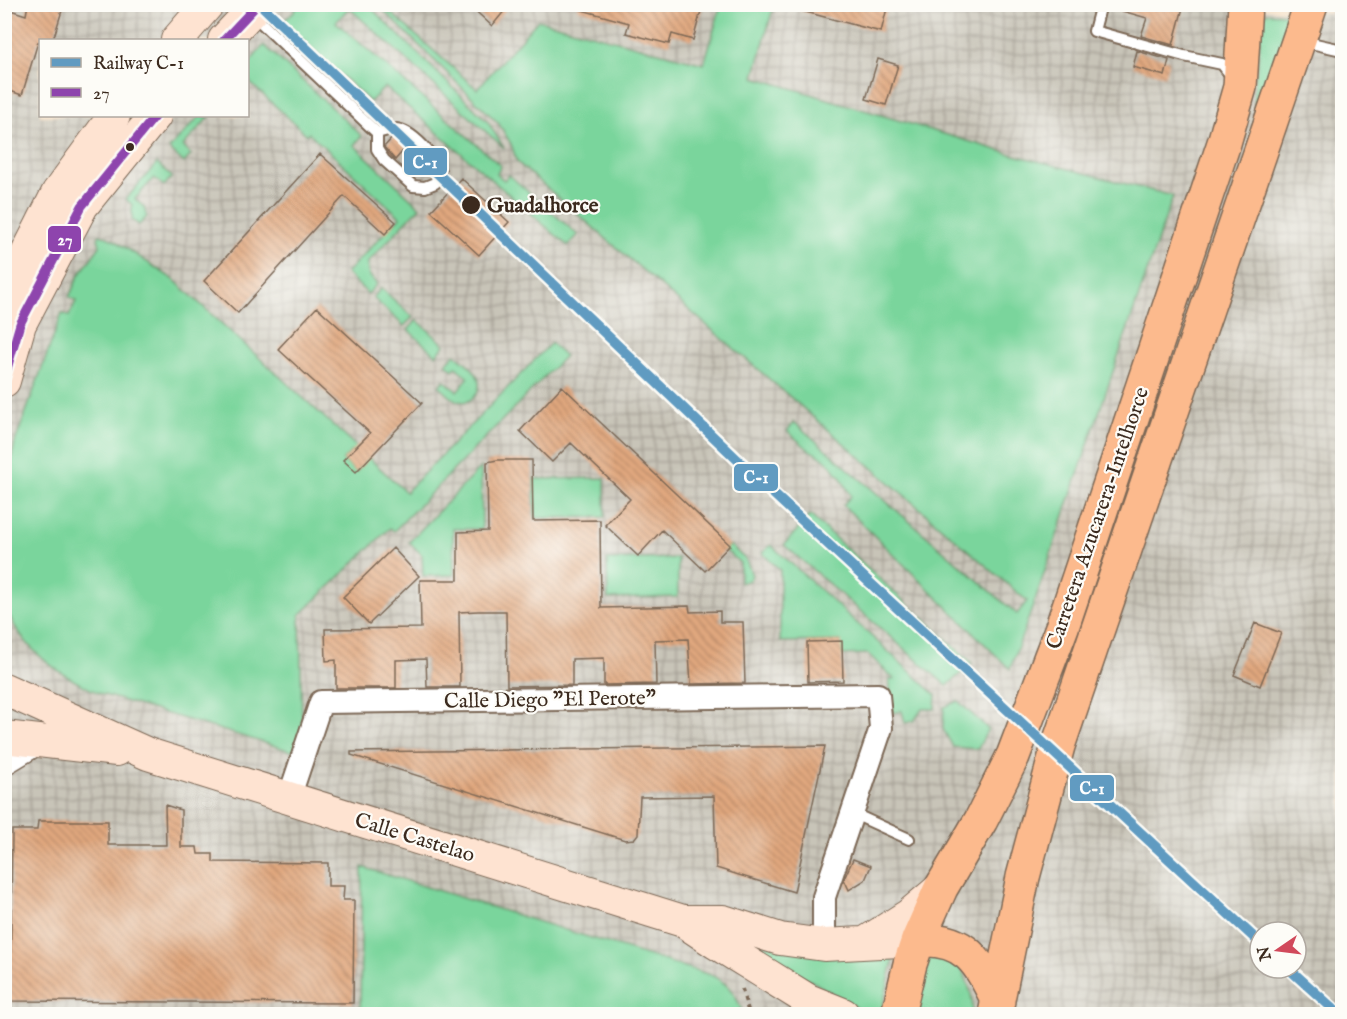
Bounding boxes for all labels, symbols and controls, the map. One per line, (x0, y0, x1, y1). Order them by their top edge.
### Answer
legend (39, 39, 249, 117)
text: Railway C-1 (93, 53, 184, 76)
text: 27 (93, 83, 110, 106)
unlabelled marker (124, 141, 136, 153)
line badge: C-1 (403, 147, 448, 176)
text: C-1 (413, 154, 437, 174)
place label: Guadalhorce (487, 193, 599, 220)
marker: Guadalhorce (460, 194, 482, 216)
line badge: 27 (47, 225, 82, 253)
text: 27 (58, 231, 72, 251)
street label: Carretera Azucarera-Intelhorce (1041, 383, 1156, 653)
line badge: C-1 (733, 463, 779, 492)
text: C-1 (744, 469, 768, 489)
street label: Calle Diego "El Perote" (444, 685, 656, 716)
line badge: C-1 (1069, 774, 1115, 802)
text: C-1 (1080, 780, 1104, 800)
street label: Calle Castelao (351, 807, 478, 869)
north arrow (1248, 920, 1308, 980)
text: N (1254, 944, 1277, 963)

